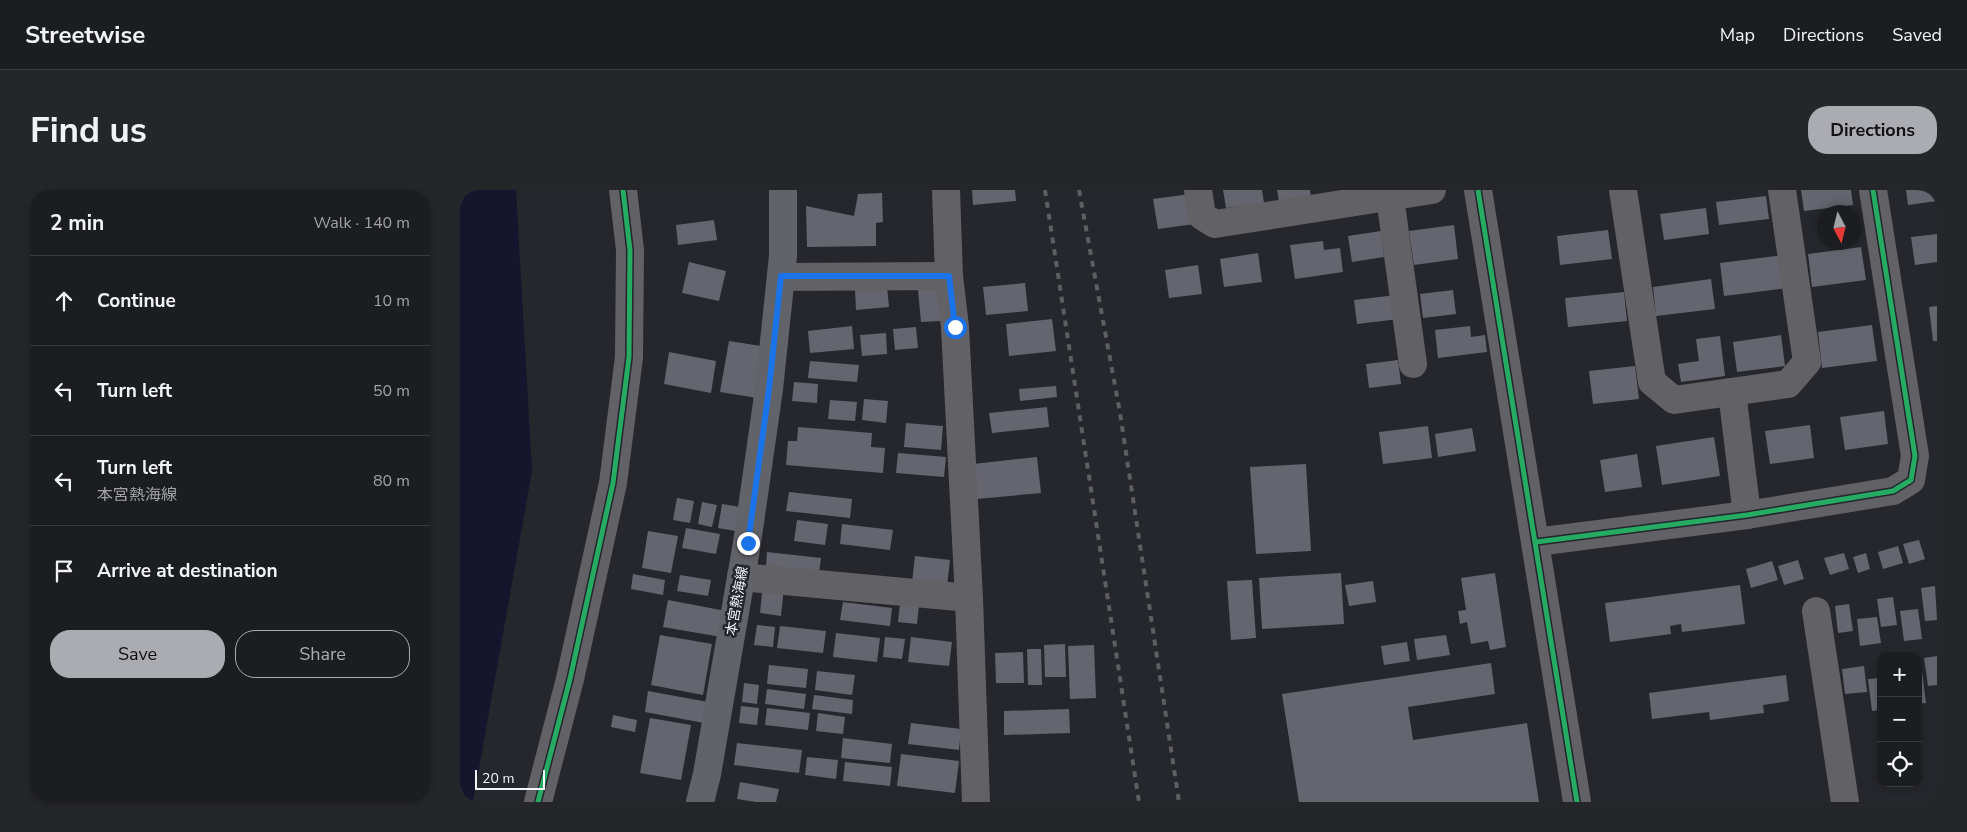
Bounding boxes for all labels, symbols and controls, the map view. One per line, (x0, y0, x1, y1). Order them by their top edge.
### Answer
text: Streetwise (25, 19, 145, 51)
text: Map (1720, 23, 1755, 47)
text: Directions (1783, 23, 1864, 47)
text: Saved (1892, 23, 1942, 47)
button: Directions (1808, 106, 1937, 154)
text: Find us (30, 107, 147, 154)
north arrow (1817, 205, 1862, 250)
text: 2 min (50, 209, 104, 237)
text: Walk · 140 m (314, 212, 410, 234)
icon: ahead (50, 287, 78, 315)
text: Continue (97, 288, 176, 314)
text: 10 m (373, 290, 410, 312)
route start (944, 316, 967, 339)
icon: left (50, 377, 78, 405)
text: Turn left (97, 378, 172, 404)
text: 50 m (373, 380, 410, 402)
text: Turn left (97, 455, 172, 481)
icon: left (50, 467, 78, 495)
text: 80 m (373, 470, 410, 492)
text: 本宮熱海線 (97, 484, 177, 506)
route end (737, 532, 760, 555)
icon: arrive (50, 557, 78, 585)
text: Arrive at destination (97, 558, 278, 584)
street label: 本宮熱海線 (722, 565, 752, 637)
button: Save (50, 630, 225, 678)
button: Share (235, 630, 410, 678)
map controls (1877, 652, 1922, 787)
button: + (1877, 652, 1922, 697)
button: − (1877, 697, 1922, 742)
button: locate (1877, 742, 1922, 787)
scale bar (475, 767, 545, 790)
text: 20 m (482, 769, 514, 788)

